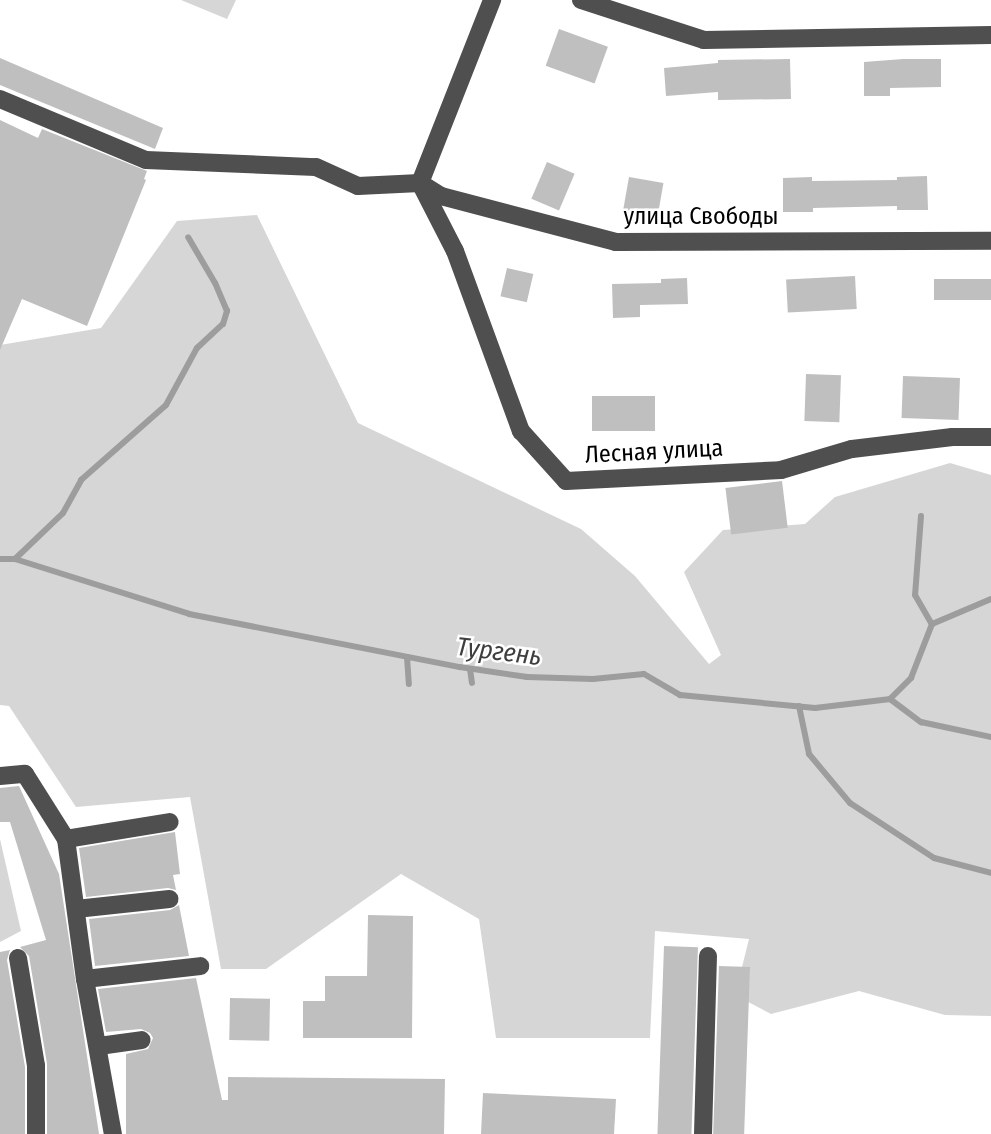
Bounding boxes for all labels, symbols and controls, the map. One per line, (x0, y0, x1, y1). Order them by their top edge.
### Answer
street label: улица Свободы (623, 203, 779, 231)
street label: Лесная улица (584, 434, 724, 470)
water label: Тургень (455, 631, 543, 673)

